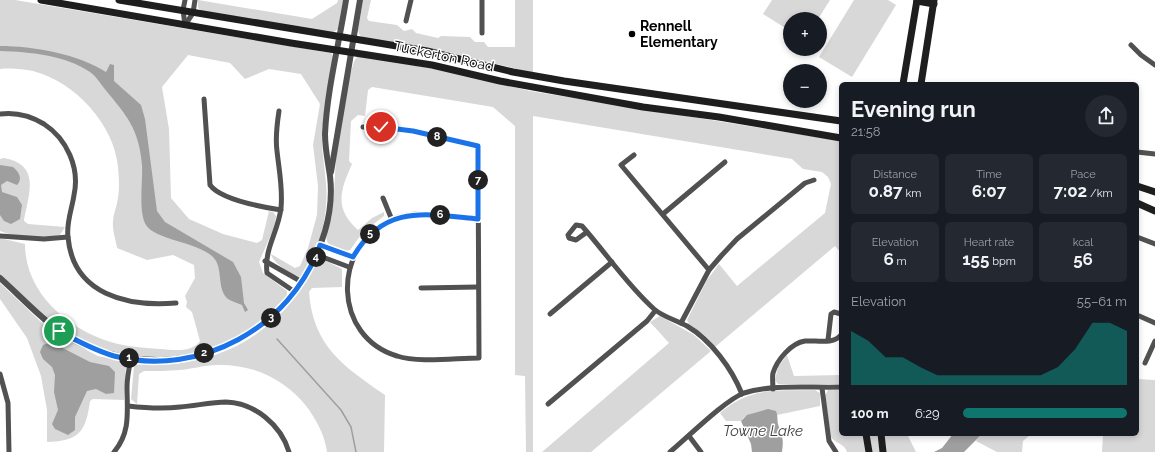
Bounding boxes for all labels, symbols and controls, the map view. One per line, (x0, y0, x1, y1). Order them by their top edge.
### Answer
map controls (783, 12, 827, 108)
button: + (783, 12, 827, 56)
place label: Rennell Elementary (640, 18, 718, 50)
marker: Rennell Elementary (627, 29, 637, 39)
street label: Tuckerton Road (393, 38, 495, 74)
button: − (783, 64, 827, 108)
button: share (1085, 95, 1127, 137)
text: Evening run (851, 96, 976, 122)
pin (364, 110, 398, 144)
icon: check (370, 116, 392, 138)
text: 21:58 (851, 124, 881, 139)
pin: 8 (427, 127, 447, 147)
text: 8 (434, 130, 440, 143)
text: Distance (873, 168, 917, 181)
text: Time (976, 168, 1002, 181)
text: Pace (1070, 168, 1096, 181)
pin: 7 (468, 170, 488, 190)
text: 7 (475, 173, 481, 186)
text: 0.87 (869, 181, 903, 201)
text: 6:07 (972, 181, 1006, 201)
text: 7:02 (1053, 181, 1087, 201)
text: km (903, 187, 921, 200)
text: /km (1087, 187, 1113, 200)
pin: 6 (430, 205, 450, 225)
text: 6 (437, 208, 443, 221)
pin: 5 (360, 224, 380, 244)
text: 5 (367, 227, 373, 240)
text: Elevation (872, 236, 918, 249)
text: Heart rate (964, 236, 1014, 249)
text: kcal (1073, 236, 1093, 249)
pin: 4 (306, 247, 326, 267)
text: 6 (883, 249, 894, 269)
text: 155 (962, 249, 989, 269)
text: 56 (1073, 249, 1093, 269)
text: 4 (313, 250, 319, 263)
text: m (894, 255, 907, 268)
text: bpm (989, 255, 1016, 268)
text: Elevation (851, 294, 906, 309)
text: 55–61 m (1077, 294, 1127, 309)
pin: 3 (261, 308, 281, 328)
text: 3 (268, 311, 274, 324)
pin (42, 314, 76, 348)
icon: arrive (48, 320, 70, 342)
pin: 2 (194, 343, 214, 363)
text: 2 (201, 346, 207, 359)
pin: 1 (119, 348, 139, 368)
text: 1 (126, 351, 132, 364)
text: 100 m (851, 406, 889, 421)
text: 6:29 (915, 406, 940, 421)
water label: Towne Lake (723, 422, 803, 440)

